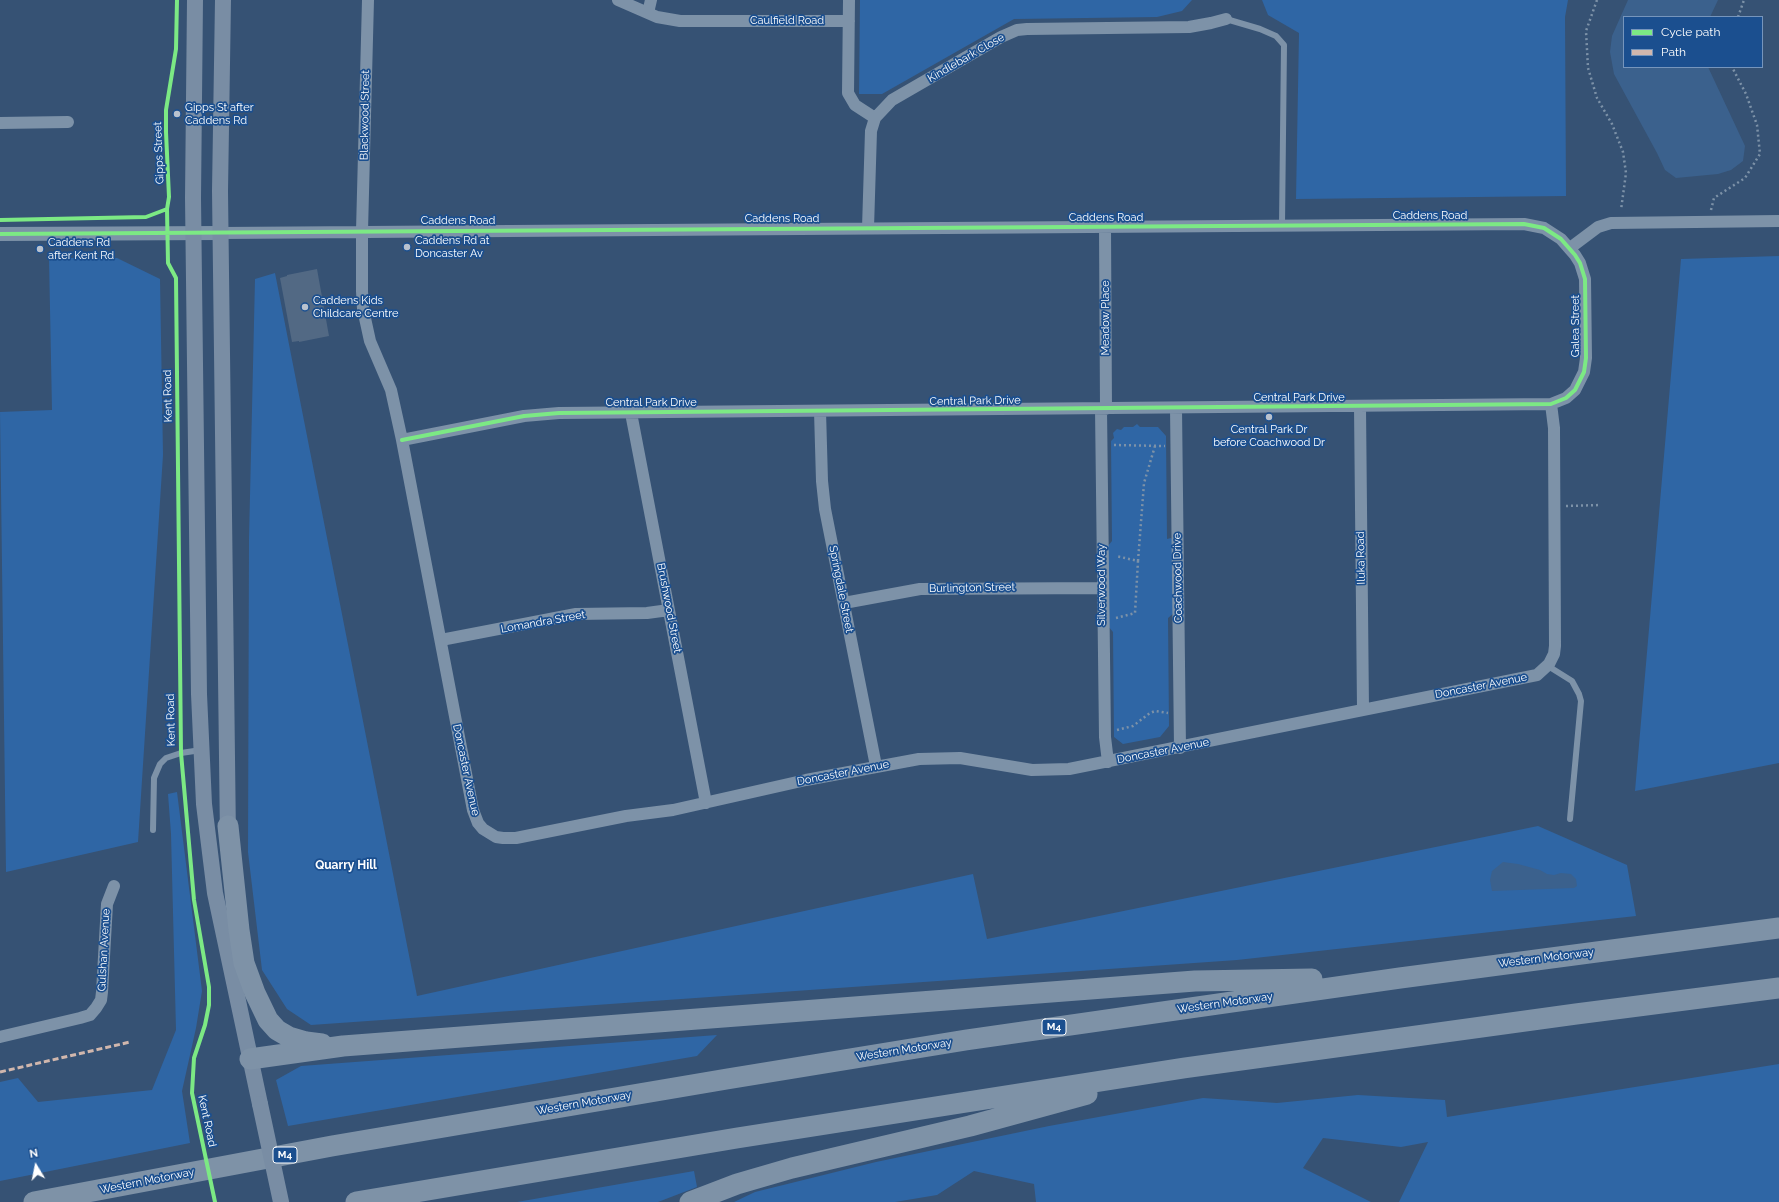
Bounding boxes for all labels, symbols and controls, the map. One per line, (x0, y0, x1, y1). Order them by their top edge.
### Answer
street label: Caulfield Road (750, 14, 824, 28)
legend (1623, 16, 1763, 68)
text: Cycle path (1661, 25, 1720, 39)
street label: Kindlebark Close (925, 31, 1007, 85)
text: Path (1661, 45, 1686, 59)
street label: Blackwood Street (358, 70, 372, 160)
place label: Gipps St after Caddens Rd (185, 101, 254, 127)
marker: Gipps St after Caddens Rd (172, 109, 182, 119)
street label: Gipps Street (151, 122, 167, 184)
street label: Caddens Road (1393, 209, 1467, 223)
street label: Caddens Road (1069, 211, 1143, 225)
street label: Caddens Road (745, 212, 819, 226)
street label: Caddens Road (421, 214, 495, 228)
place label: Caddens Rd at Doncaster Av (415, 234, 490, 260)
place label: Caddens Rd after Kent Rd (48, 236, 114, 262)
marker: Caddens Rd at Doncaster Av (402, 242, 412, 252)
marker: Caddens Rd after Kent Rd (35, 244, 45, 254)
street label: Meadow Place (1099, 280, 1113, 356)
place label: Caddens Kids Childcare Centre (313, 294, 398, 320)
street label: Galea Street (1569, 295, 1583, 357)
marker: Caddens Kids Childcare Centre (300, 302, 310, 312)
street label: Kent Road (161, 370, 175, 422)
street label: Central Park Drive (1253, 391, 1345, 405)
street label: Central Park Drive (929, 394, 1021, 408)
street label: Central Park Drive (605, 396, 697, 410)
marker: Central Park Dr before Coachwood Dr (1264, 412, 1274, 422)
place label: Central Park Dr before Coachwood Dr (1213, 423, 1325, 449)
street label: Iluka Road (1354, 531, 1368, 585)
street label: Coachwood Drive (1171, 533, 1185, 623)
street label: Springdale Street (826, 544, 856, 634)
street label: Silverwood Way (1095, 544, 1109, 626)
street label: Brushwood Street (654, 562, 684, 654)
street label: Burlington Street (929, 581, 1015, 595)
street label: Lomandra Street (500, 608, 586, 636)
street label: Doncaster Avenue (1434, 671, 1528, 701)
street label: Kent Road (164, 694, 178, 746)
street label: Doncaster Avenue (450, 723, 482, 817)
street label: Doncaster Avenue (1116, 736, 1210, 766)
street label: Doncaster Avenue (796, 758, 890, 788)
district label: Quarry Hill (315, 858, 377, 872)
street label: Gulshan Avenue (95, 908, 113, 992)
street label: Western Motorway (1497, 946, 1595, 970)
street label: Western Motorway (1176, 990, 1274, 1016)
road number: M4 (1042, 1019, 1066, 1035)
street label: Western Motorway (855, 1036, 953, 1064)
street label: Western Motorway (535, 1088, 633, 1118)
street label: Kent Road (195, 1094, 219, 1148)
north arrow (16, 1146, 56, 1186)
text: N (29, 1147, 39, 1161)
road number: M4 (273, 1147, 297, 1163)
street label: Western Motorway (98, 1165, 196, 1197)

